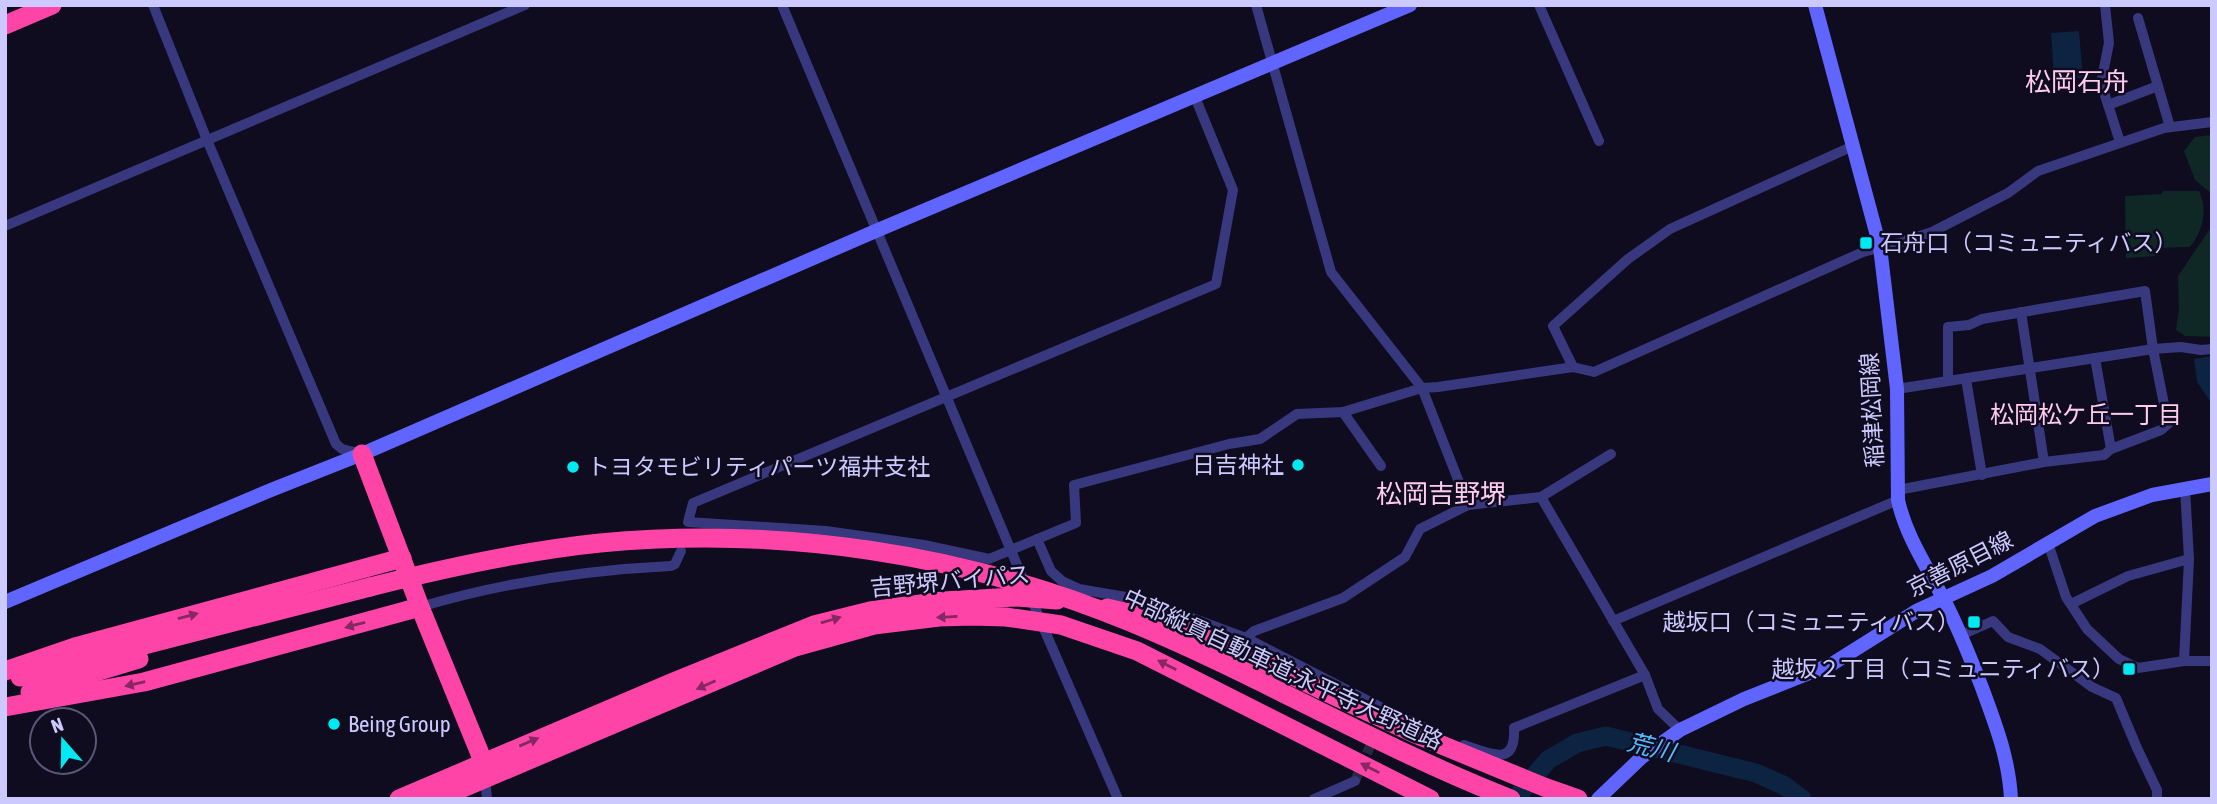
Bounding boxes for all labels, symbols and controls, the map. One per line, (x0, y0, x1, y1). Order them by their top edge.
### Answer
district label: 松岡石舟 (2025, 67, 2129, 97)
place label: 石舟口（コミュニティバス） (1880, 230, 2178, 256)
marker: 石舟口（コミュニティバス） (1858, 235, 1874, 251)
street label: 稲津松岡線 (1856, 352, 1888, 468)
district label: 松岡松ケ丘一丁目 (1990, 401, 2182, 428)
place label: 日吉神社 (1192, 452, 1284, 478)
place label: トヨタモビリティパーツ福井支社 (587, 454, 930, 480)
marker: 日吉神社 (1290, 457, 1306, 473)
marker: トヨタモビリティパーツ福井支社 (565, 459, 581, 475)
district label: 松岡吉野堺 (1376, 479, 1506, 509)
street label: 京善原目線 (1903, 526, 2017, 602)
street label: 吉野堺バイパス (869, 561, 1031, 601)
street label: 中部縦貫自動車道;永平寺大野道路 (1119, 583, 1447, 755)
place label: 越坂口（コミュニティバス） (1662, 609, 1960, 635)
one-way arrow (177, 610, 199, 621)
one-way arrow (936, 612, 958, 623)
marker: 越坂口（コミュニティバス） (1966, 614, 1982, 630)
one-way arrow (821, 615, 842, 625)
one-way arrow (344, 620, 365, 630)
place label: 越坂２丁目（コミュニティバス） (1771, 656, 2115, 682)
one-way arrow (1157, 660, 1177, 671)
marker: 越坂２丁目（コミュニティバス） (2121, 661, 2137, 677)
one-way arrow (124, 679, 146, 690)
one-way arrow (696, 680, 717, 691)
north arrow (28, 706, 98, 776)
place label: Being Group (348, 711, 451, 737)
text: N (48, 713, 66, 737)
marker: Being Group (326, 716, 342, 732)
water label: 荒川 (1624, 728, 1680, 767)
one-way arrow (519, 737, 540, 748)
one-way arrow (1359, 762, 1379, 774)

